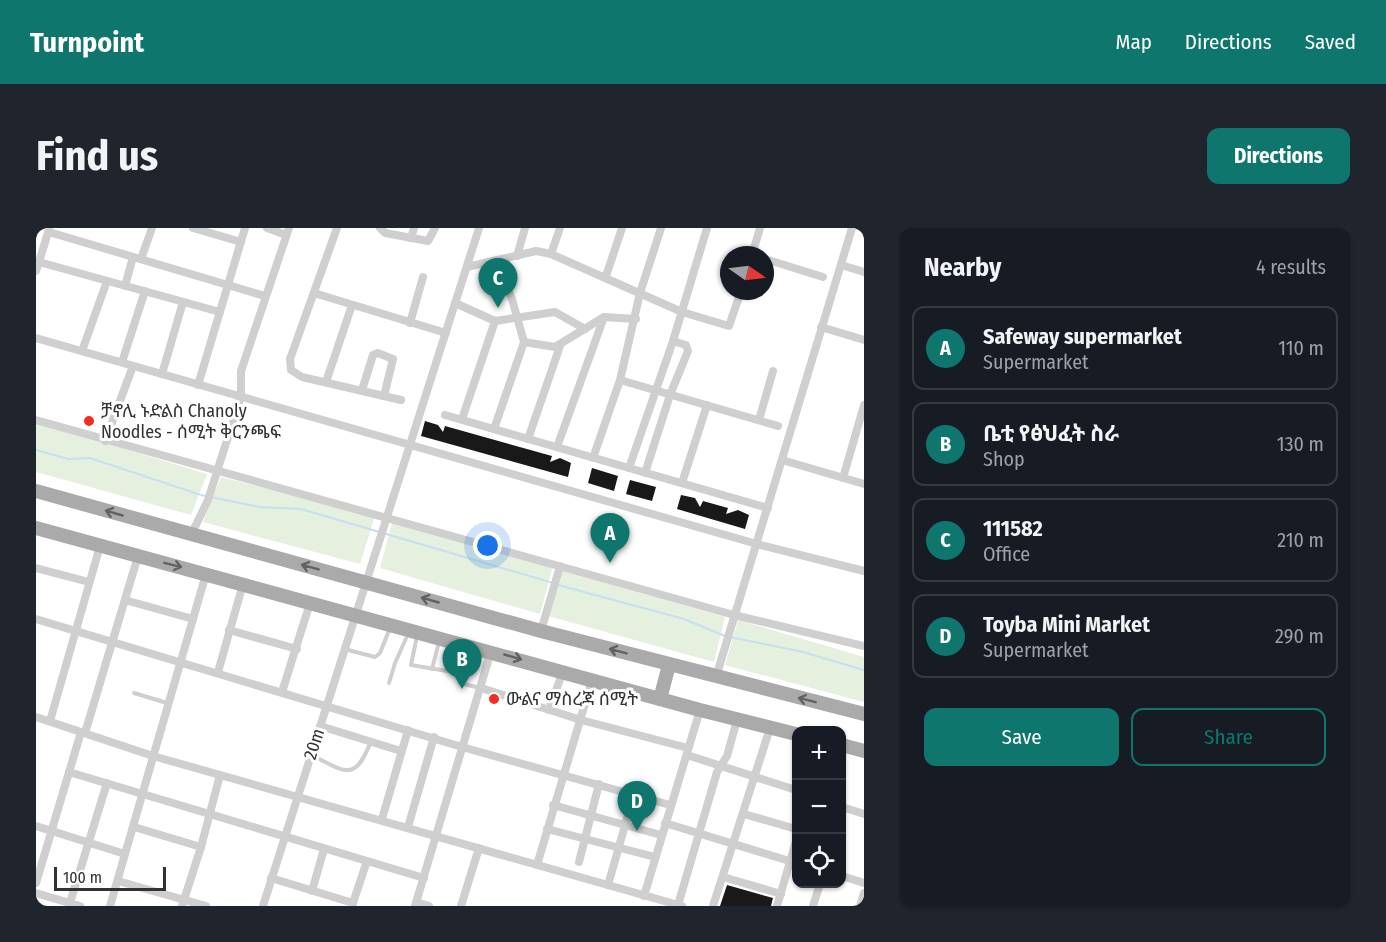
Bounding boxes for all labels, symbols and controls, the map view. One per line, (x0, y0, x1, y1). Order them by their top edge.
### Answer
text: Turnpoint (30, 26, 144, 59)
text: Map (1115, 29, 1152, 55)
text: Directions (1185, 29, 1272, 55)
text: Saved (1305, 29, 1356, 55)
button: Directions (1207, 128, 1350, 184)
text: Find us (36, 131, 158, 181)
north arrow (720, 246, 774, 300)
text: Nearby (924, 252, 1001, 283)
text: 4 results (1256, 255, 1326, 279)
pin: C (478, 259, 518, 308)
text: Safeway supermarket (983, 323, 1182, 350)
text: A (940, 336, 951, 360)
text: 110 m (1278, 336, 1324, 360)
text: Supermarket (983, 350, 1089, 374)
place label: ቻኖሊ ኑድልስ Chanoly Noodles - ሰሚት ቅርንጫፍ (101, 400, 281, 443)
marker: ቻኖሊ ኑድልስ Chanoly Noodles - ሰሚት ቅርንጫፍ (82, 414, 96, 428)
text: ቤቲ የፅህፈት ስራ (983, 420, 1119, 447)
text: B (940, 432, 951, 456)
text: 130 m (1277, 432, 1324, 456)
text: Shop (983, 447, 1025, 471)
one-way arrow (105, 507, 124, 519)
pin: A (590, 514, 630, 563)
text: 111582 (983, 515, 1043, 542)
text: C (940, 528, 951, 552)
text: 210 m (1277, 528, 1324, 552)
your location (473, 531, 502, 560)
text: Office (983, 542, 1030, 566)
one-way arrow (164, 560, 183, 572)
one-way arrow (301, 561, 320, 572)
one-way arrow (421, 594, 440, 605)
text: Toyba Mini Market (983, 611, 1150, 638)
text: D (940, 624, 951, 648)
text: 290 m (1275, 624, 1324, 648)
text: Supermarket (983, 638, 1089, 662)
pin: B (442, 640, 482, 689)
one-way arrow (609, 645, 628, 657)
one-way arrow (503, 652, 522, 664)
place label: ውልና ማስረጃ ሰሚት (506, 688, 638, 710)
marker: ውልና ማስረጃ ሰሚት (487, 692, 501, 706)
one-way arrow (798, 693, 817, 705)
button: Save (924, 708, 1119, 766)
button: Share (1131, 708, 1326, 766)
street label: 20m (299, 726, 329, 762)
map controls (792, 726, 846, 888)
button: + (792, 726, 846, 780)
button: − (792, 780, 846, 834)
pin: D (618, 782, 656, 831)
button: locate (792, 834, 846, 888)
scale bar (54, 864, 166, 892)
text: 100 m (63, 868, 102, 887)

